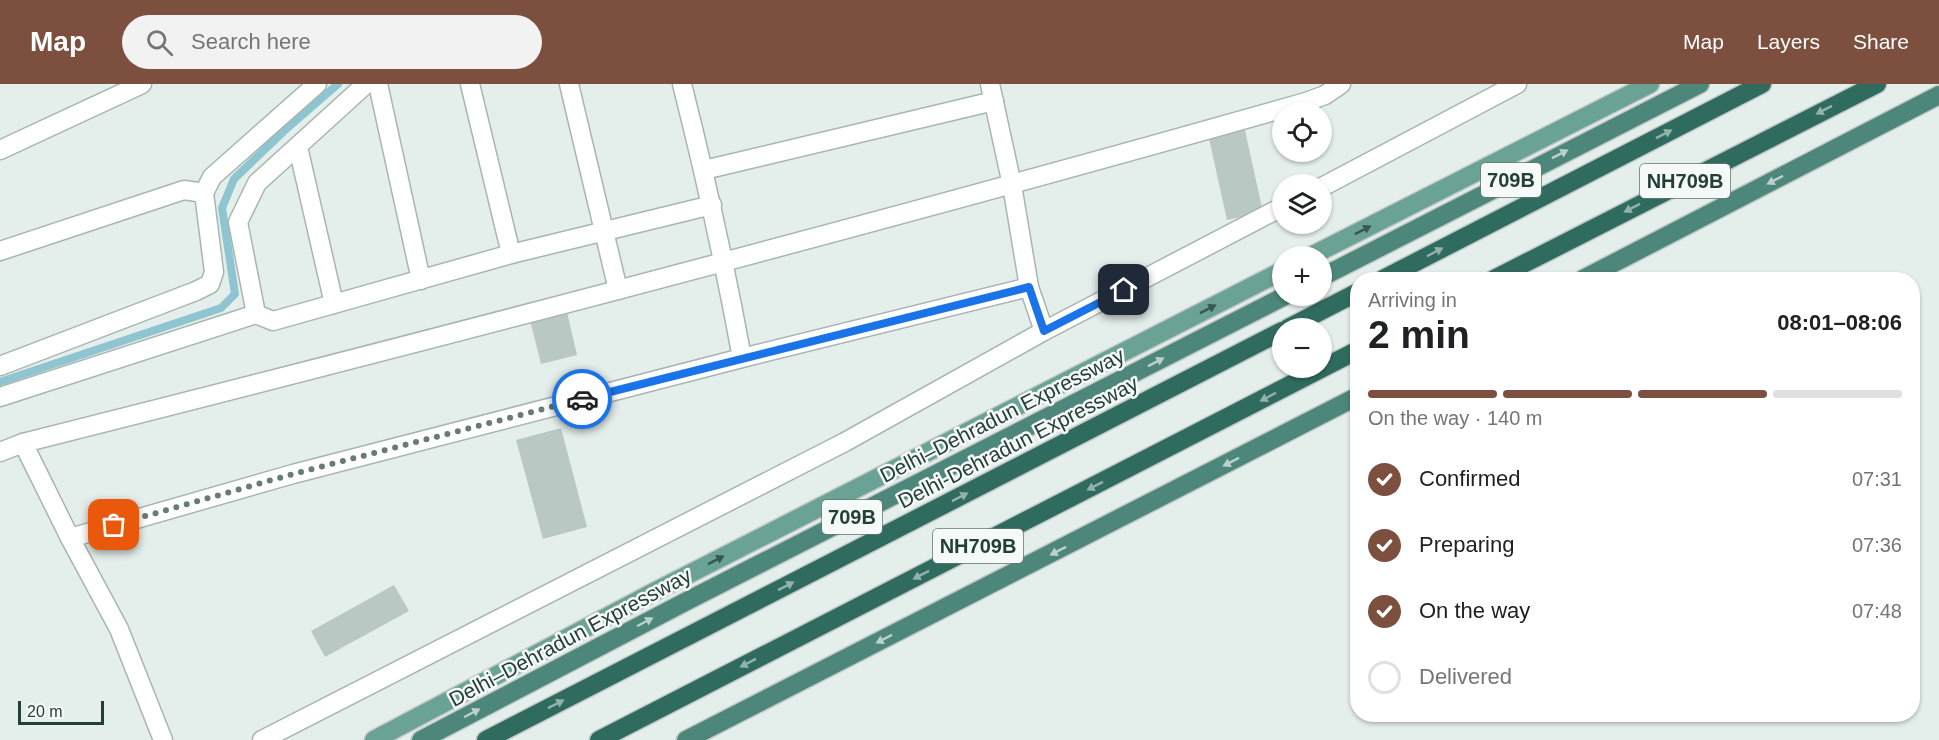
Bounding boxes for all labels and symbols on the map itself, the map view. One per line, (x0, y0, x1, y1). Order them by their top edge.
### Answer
one-way arrow (1816, 106, 1833, 115)
one-way arrow (1656, 129, 1673, 139)
one-way arrow (1552, 149, 1569, 159)
road number: 709B (1481, 163, 1541, 197)
road number: NH709B (1640, 164, 1730, 198)
one-way arrow (1767, 175, 1784, 184)
one-way arrow (1623, 203, 1640, 213)
one-way arrow (1355, 225, 1372, 235)
one-way arrow (1426, 247, 1443, 257)
pin (1098, 264, 1149, 315)
one-way arrow (1199, 305, 1216, 314)
street label: Delhi–Dehradun Expressway (876, 343, 1128, 487)
one-way arrow (1147, 357, 1164, 367)
courier (552, 369, 612, 429)
street label: Delhi-Dehradun Expressway (894, 371, 1142, 513)
one-way arrow (1260, 392, 1277, 402)
one-way arrow (1222, 457, 1239, 467)
one-way arrow (1086, 481, 1103, 491)
one-way arrow (951, 493, 968, 502)
pin (88, 499, 139, 550)
road number: 709B (822, 500, 882, 534)
road number: NH709B (933, 529, 1023, 563)
one-way arrow (1049, 546, 1066, 556)
one-way arrow (707, 556, 725, 566)
street label: Delhi–Dehradun Expressway (445, 563, 695, 711)
one-way arrow (913, 570, 930, 579)
one-way arrow (778, 581, 795, 591)
one-way arrow (636, 618, 654, 628)
one-way arrow (875, 635, 892, 644)
one-way arrow (739, 659, 756, 668)
scale bar (18, 698, 104, 726)
one-way arrow (548, 699, 565, 708)
one-way arrow (464, 708, 481, 718)

